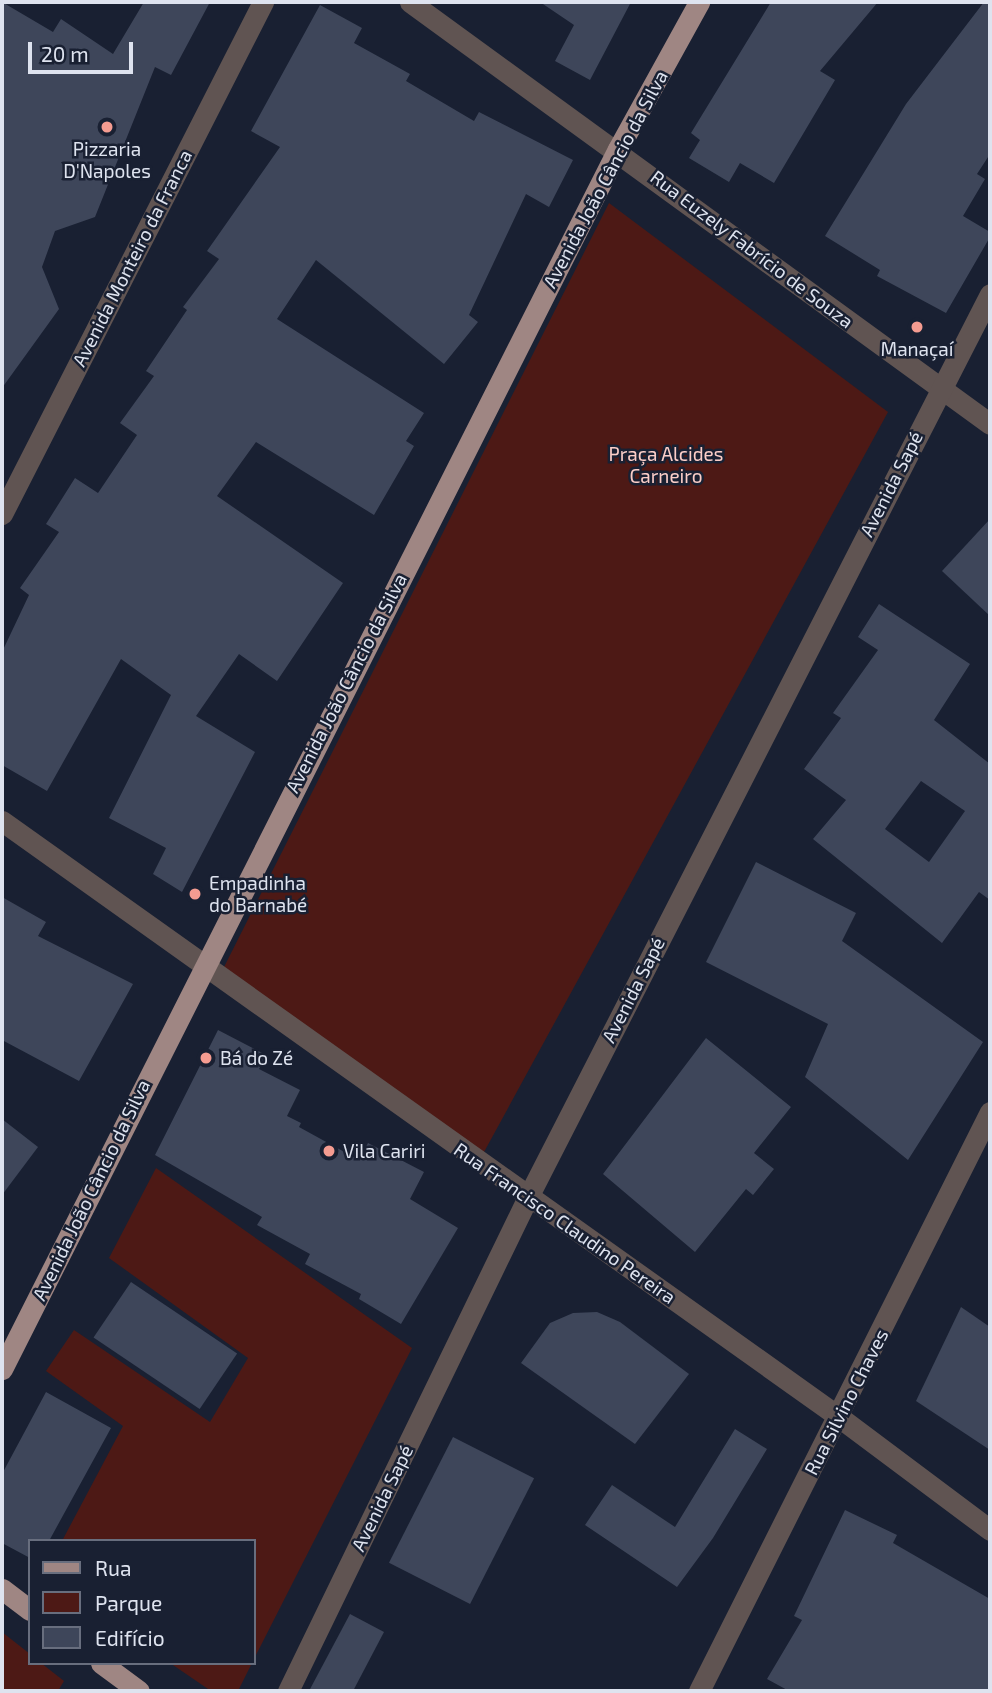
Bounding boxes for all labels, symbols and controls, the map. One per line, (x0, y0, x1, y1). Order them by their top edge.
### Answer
scale bar (32, 28, 136, 72)
text: 20 m (41, 41, 89, 66)
street label: Avenida João Câncio da Silva (538, 66, 672, 292)
marker: Pizzaria D'Napoles (99, 119, 115, 135)
place label: Pizzaria D'Napoles (63, 138, 151, 182)
street label: Avenida Monteiro da Franca (67, 146, 197, 370)
street label: Rua Euzely Fabrício de Souza (646, 165, 858, 333)
marker: Manaçaí (909, 319, 925, 335)
place label: Manaçaí (880, 338, 954, 360)
street label: Avenida Sapé (855, 427, 927, 541)
park label: Praça Alcides Carneiro (608, 443, 724, 487)
street label: Avenida João Câncio da Silva (281, 569, 411, 797)
place label: Empadinha do Barnabé (209, 872, 307, 916)
marker: Empadinha do Barnabé (187, 886, 203, 902)
street label: Avenida Sapé (597, 933, 669, 1047)
place label: Bá do Zé (220, 1047, 293, 1069)
marker: Bá do Zé (198, 1050, 214, 1066)
street label: Avenida João Câncio da Silva (27, 1076, 155, 1304)
street label: Rua Francisco Claudino Pereira (450, 1138, 680, 1308)
place label: Vila Cariri (343, 1140, 426, 1162)
marker: Vila Cariri (321, 1143, 337, 1159)
street label: Rua Silvino Chaves (799, 1325, 893, 1479)
street label: Avenida Sapé (347, 1441, 417, 1555)
legend (28, 1539, 256, 1665)
text: Rua (95, 1555, 131, 1580)
text: Parque (95, 1590, 162, 1615)
text: Edifício (95, 1625, 165, 1650)

